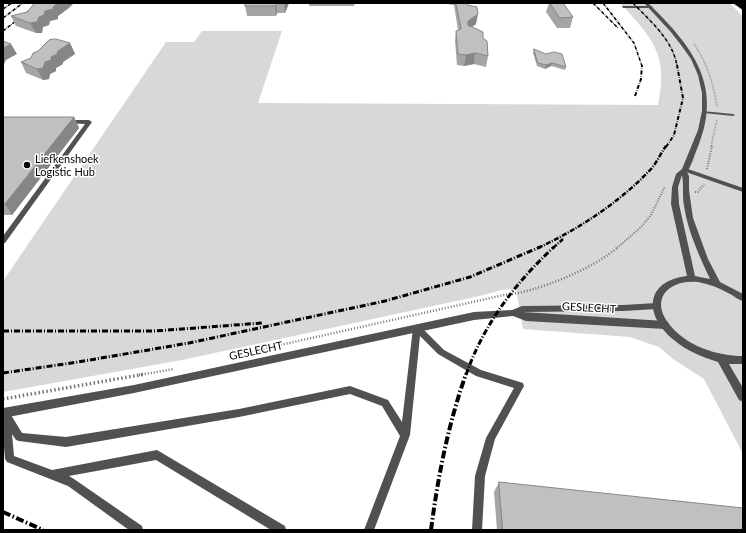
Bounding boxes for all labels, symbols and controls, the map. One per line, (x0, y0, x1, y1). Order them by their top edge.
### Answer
place label: Liefkenshoek Logistic Hub (35, 152, 99, 178)
marker: Liefkenshoek Logistic Hub (22, 160, 32, 170)
street label: GESLECHT (561, 300, 617, 316)
street label: GESLECHT (228, 339, 284, 363)

